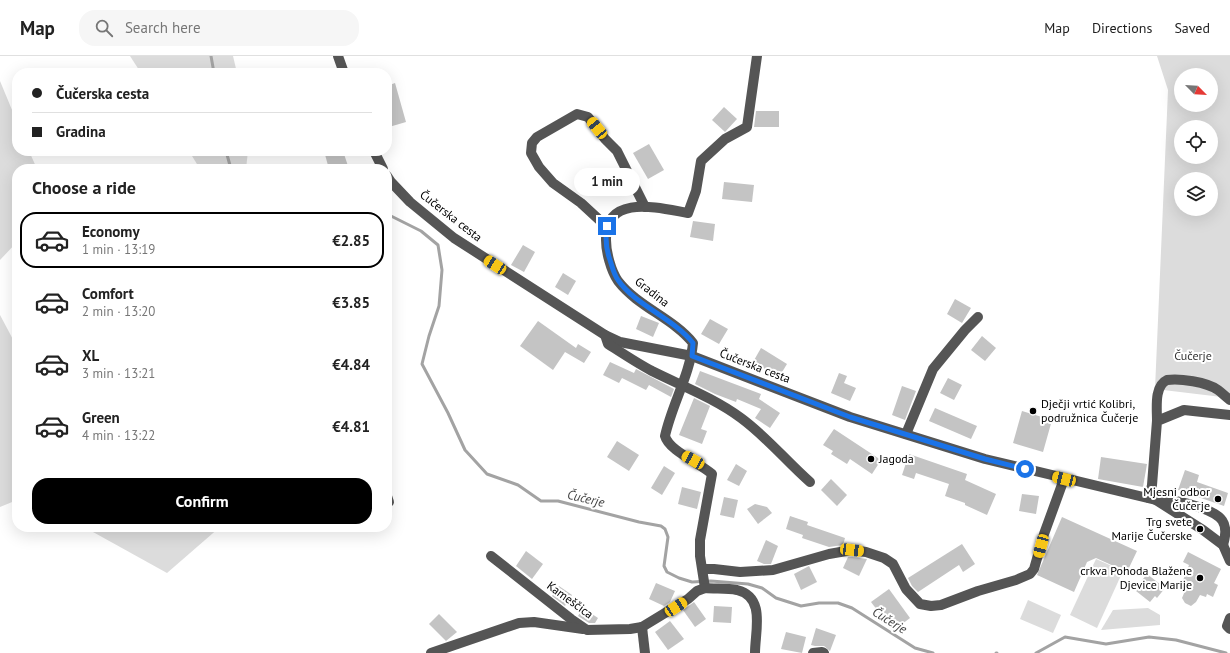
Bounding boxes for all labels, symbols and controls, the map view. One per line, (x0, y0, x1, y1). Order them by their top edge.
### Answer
search box (79, 10, 359, 46)
text: Map (20, 16, 55, 40)
icon: search (93, 17, 115, 39)
text: Search here (125, 18, 201, 37)
text: Map (1044, 19, 1070, 37)
text: Directions (1092, 19, 1152, 37)
text: Saved (1174, 19, 1210, 37)
north arrow (1174, 68, 1218, 112)
map controls (1174, 68, 1218, 216)
text: Čučerska cesta (56, 84, 149, 103)
car (585, 115, 609, 141)
button: locate (1174, 120, 1218, 164)
text: Gradina (56, 122, 106, 141)
callout: 1 min (574, 168, 640, 196)
button: layers (1174, 172, 1218, 216)
text: 1 min (591, 173, 623, 190)
text: Choose a ride (32, 176, 136, 199)
street label: Čučerska cesta (417, 187, 485, 245)
route end (598, 217, 616, 235)
icon: car (34, 222, 70, 258)
text: Economy (82, 222, 140, 241)
text: €2.85 (332, 231, 370, 250)
text: 1 min · 13:19 (82, 241, 155, 258)
car (482, 253, 508, 277)
street label: Gradina (632, 274, 673, 310)
icon: car (34, 284, 70, 320)
text: Comfort (82, 284, 134, 303)
text: €3.85 (332, 293, 370, 312)
text: 2 min · 13:20 (82, 303, 155, 320)
street label: Čučerska cesta (718, 345, 793, 386)
icon: car (34, 346, 70, 382)
text: XL (82, 346, 99, 365)
park label: Čučerje (1174, 348, 1212, 363)
text: €4.84 (332, 355, 370, 374)
text: 3 min · 13:21 (82, 365, 155, 382)
place label: Dječji vrtić Kolibri, podružnica Čučerje (1041, 396, 1138, 425)
marker: Dječji vrtić Kolibri, podružnica Čučerje (1028, 406, 1038, 416)
icon: car (34, 408, 70, 444)
text: Green (82, 408, 120, 427)
text: €4.81 (332, 417, 370, 436)
text: 4 min · 13:22 (82, 427, 155, 444)
car (680, 449, 706, 471)
place label: Jagoda (878, 451, 914, 466)
marker: Jagoda (866, 454, 876, 464)
route start (1016, 460, 1034, 478)
car (1051, 470, 1077, 488)
button: Confirm (32, 478, 372, 524)
place label: Mjesni odbor Čučerje (1143, 484, 1210, 513)
water label: Čučerje (565, 486, 606, 511)
marker: Mjesni odbor Čučerje (1213, 494, 1223, 504)
place label: Trg svete Marije Čučerske (1112, 514, 1192, 543)
marker: Trg svete Marije Čučerske (1195, 524, 1205, 534)
car (1032, 533, 1050, 559)
car (839, 543, 865, 557)
place label: crkva Pohoda Blažene Djevice Marije (1080, 563, 1192, 592)
marker: crkva Pohoda Blažene Djevice Marije (1195, 573, 1205, 583)
street label: Kameščica (544, 578, 597, 622)
car (663, 595, 689, 619)
water label: Čučerje (869, 603, 910, 638)

